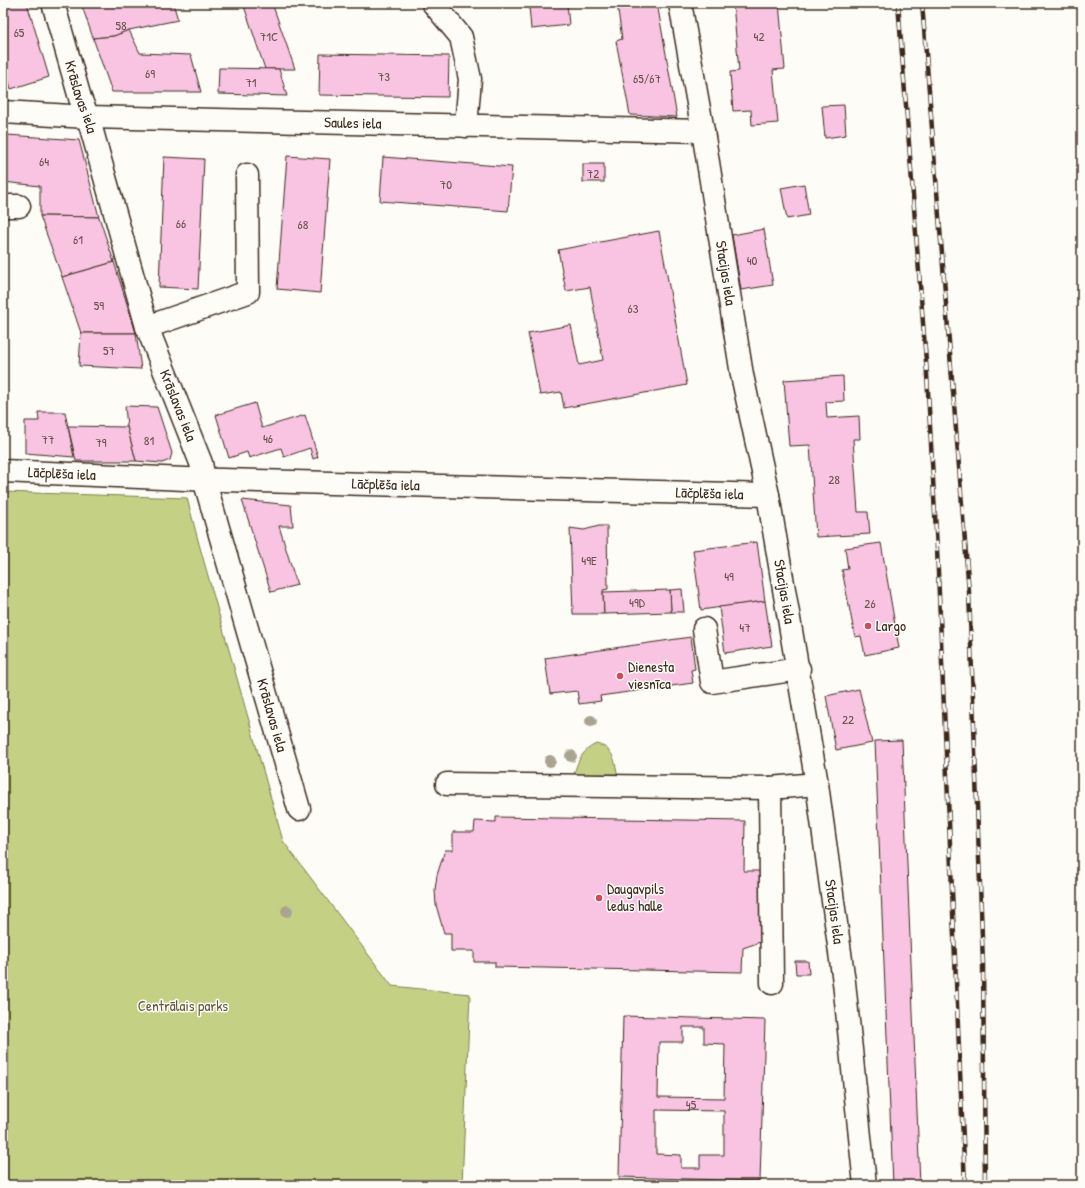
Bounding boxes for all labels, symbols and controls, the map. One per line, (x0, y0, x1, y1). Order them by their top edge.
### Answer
house number: 58 (115, 16, 127, 34)
house number: 65 (14, 23, 25, 41)
house number: 71C (260, 27, 278, 45)
house number: 42 (754, 27, 764, 45)
street label: Krāslavas iela (60, 58, 103, 136)
house number: 69 (145, 64, 155, 82)
house number: 73 (378, 67, 390, 85)
house number: 65/67 (633, 69, 661, 87)
house number: 71 (245, 73, 257, 91)
street label: Saules iela (324, 111, 382, 134)
house number: 64 (39, 152, 49, 170)
house number: 72 (587, 164, 599, 182)
house number: 70 (440, 175, 452, 193)
house number: 66 (176, 214, 186, 232)
house number: 68 (298, 215, 309, 233)
house number: 61 (73, 230, 83, 248)
street label: Stacijas iela (711, 239, 742, 307)
house number: 40 (747, 251, 758, 269)
house number: 59 (94, 296, 104, 314)
house number: 63 (627, 299, 639, 317)
house number: 57 (103, 341, 115, 359)
street label: Krāslavas iela (155, 366, 202, 444)
house number: 46 (263, 429, 273, 447)
house number: 77 (42, 430, 54, 448)
house number: 81 (144, 431, 154, 449)
house number: 79 (95, 433, 107, 451)
street label: Lāčplēša iela (27, 461, 97, 485)
house number: 28 (828, 470, 840, 488)
street label: Lāčplēša iela (351, 473, 420, 495)
street label: Lāčplēša iela (675, 481, 744, 504)
house number: 49E (581, 551, 597, 569)
street label: Stacijas iela (769, 558, 801, 626)
house number: 49 (724, 567, 734, 585)
house number: 49D (629, 593, 646, 611)
house number: 26 (864, 594, 876, 612)
place label: Largo (876, 615, 906, 636)
house number: 47 (739, 618, 751, 636)
marker: Largo (863, 621, 873, 631)
place label: Dienesta viesnīca (628, 656, 674, 694)
marker: Dienesta viesnīca (615, 671, 625, 681)
street label: Krāslavas iela (252, 676, 293, 754)
house number: 22 (842, 710, 854, 728)
place label: Daugavpils ledus halle (607, 878, 664, 916)
street label: Stacijas iela (820, 878, 850, 945)
marker: Daugavpils ledus halle (594, 893, 604, 903)
park label: Centrālais parks (138, 995, 228, 1016)
house number: 45 (686, 1095, 697, 1113)

